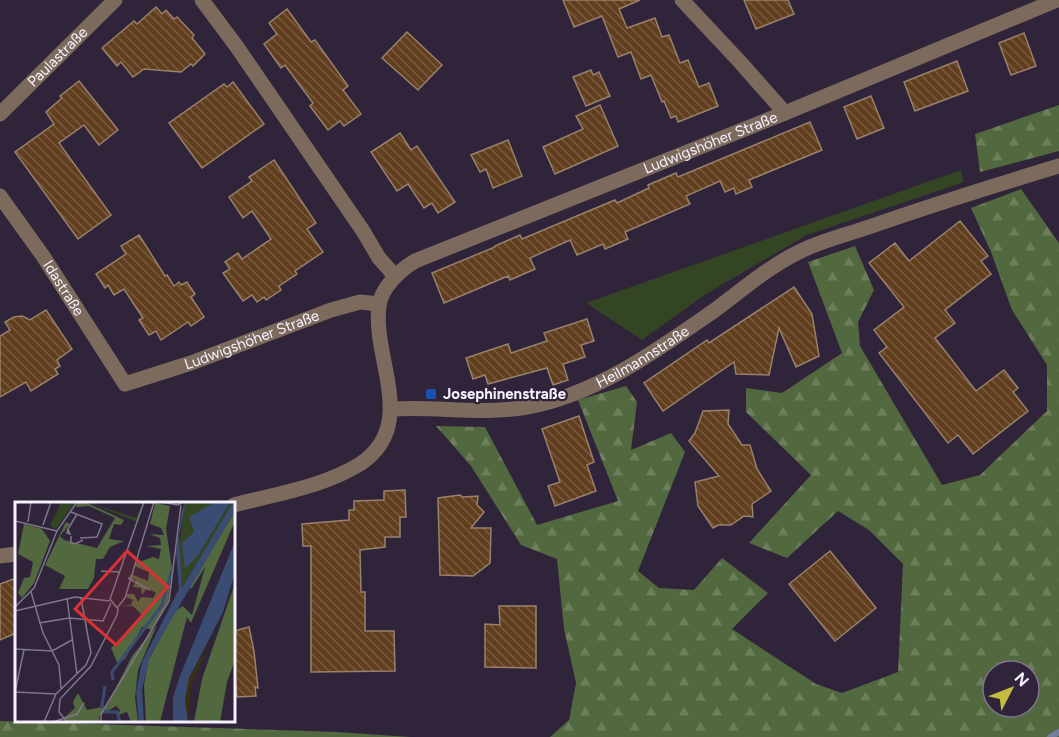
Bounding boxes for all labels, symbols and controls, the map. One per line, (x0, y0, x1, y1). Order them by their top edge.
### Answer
street label: Paulastraße (24, 23, 91, 91)
street label: Ludwigshöher Straße (641, 108, 780, 178)
street label: Idastraße (39, 257, 88, 319)
street label: Ludwigshöher Straße (182, 306, 322, 374)
street label: Heilmannstraße (593, 322, 693, 392)
place label: Josephinenstraße (443, 385, 567, 403)
marker: Josephinenstraße (424, 387, 438, 401)
inset map (15, 502, 236, 722)
north arrow (981, 659, 1041, 719)
text: N (1011, 668, 1033, 690)

